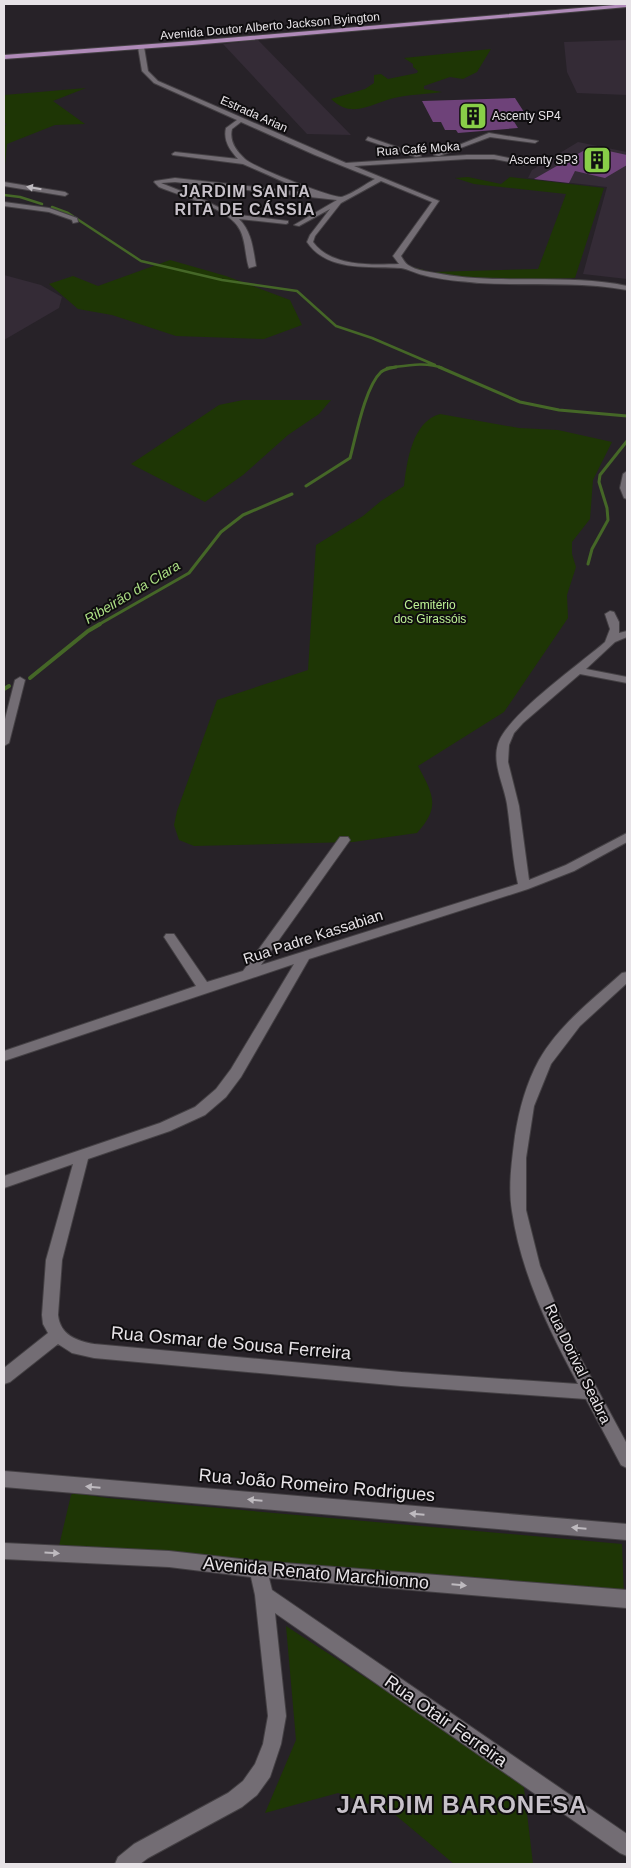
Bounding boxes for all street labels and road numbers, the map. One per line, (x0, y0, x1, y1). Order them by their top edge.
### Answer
street label: Avenida Doutor Alberto Jackson Byington (160, 9, 380, 43)
street label: Estrada Arian (218, 93, 290, 135)
street label: Rua Café Moka (376, 139, 460, 159)
street label: Rua Padre Kassabian (241, 906, 385, 967)
street label: Rua Dorival Seabra (542, 1301, 615, 1427)
street label: Rua Osmar de Sousa Ferreira (110, 1323, 353, 1364)
street label: Rua João Romeiro Rodrigues (198, 1465, 436, 1505)
street label: Avenida Renato Marchionno (202, 1553, 430, 1593)
street label: Rua Otair Ferreira (381, 1671, 512, 1771)

